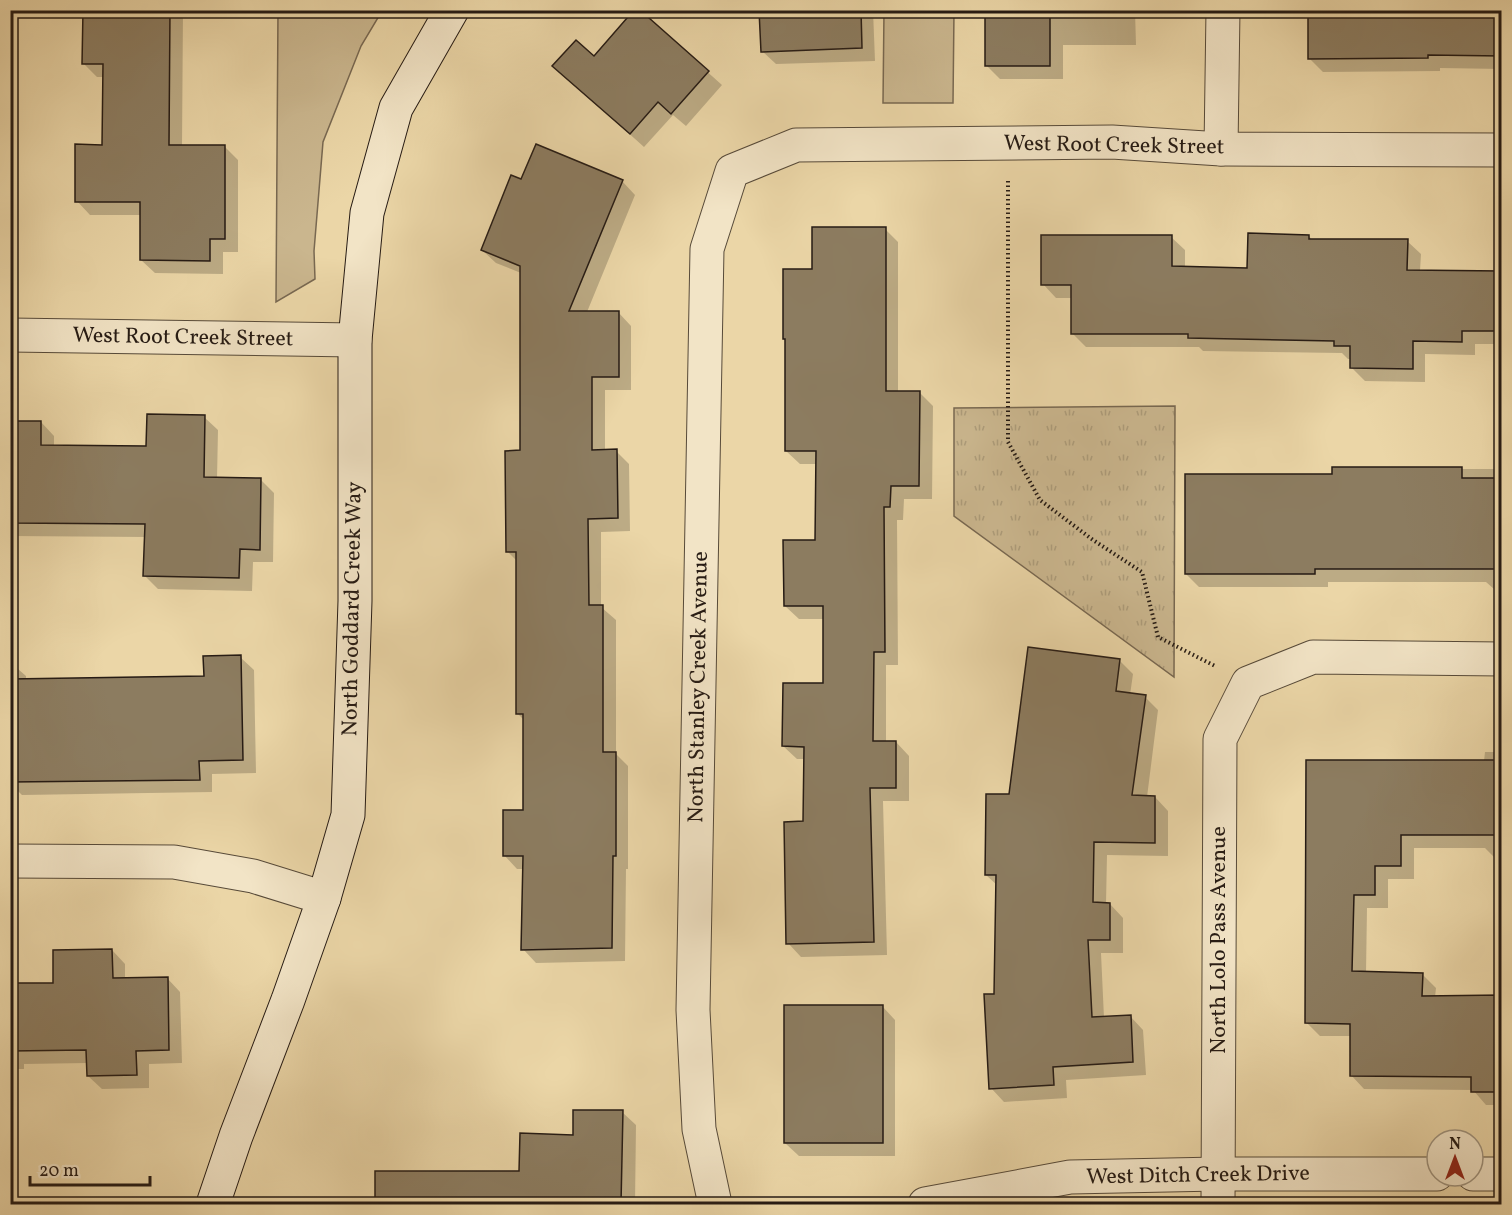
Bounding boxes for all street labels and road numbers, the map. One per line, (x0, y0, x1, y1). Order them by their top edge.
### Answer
street label: West Root Creek Street (1003, 129, 1225, 163)
street label: West Root Creek Street (72, 321, 294, 355)
street label: North Goddard Creek Way (335, 481, 371, 737)
street label: North Stanley Creek Avenue (681, 551, 717, 823)
street label: North Lolo Pass Avenue (1204, 826, 1235, 1054)
street label: West Ditch Creek Drive (1086, 1159, 1310, 1193)

